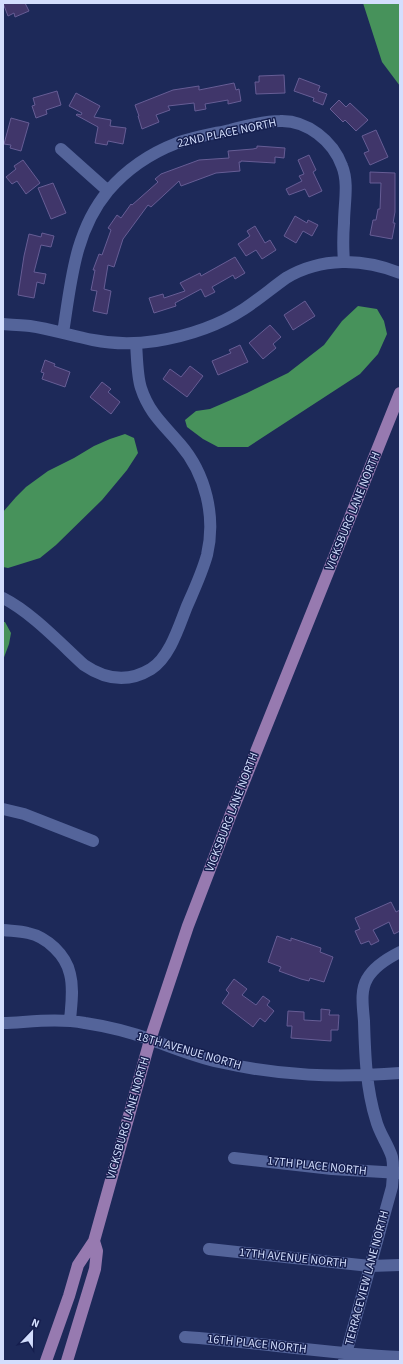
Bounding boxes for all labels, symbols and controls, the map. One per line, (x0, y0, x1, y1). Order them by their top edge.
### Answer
street label: 22ND PLACE NORTH (176, 114, 278, 152)
street label: VICKSBURG LANE NORTH (321, 449, 385, 573)
street label: VICKSBURG LANE NORTH (201, 750, 263, 874)
street label: 18TH AVENUE NORTH (135, 1028, 243, 1074)
street label: VICKSBURG LANE NORTH (102, 1055, 154, 1181)
street label: 17TH PLACE NORTH (266, 1152, 368, 1180)
street label: TERRACEVIEW LANE NORTH (341, 1209, 393, 1347)
street label: 17TH AVENUE NORTH (238, 1244, 348, 1272)
north arrow (12, 1312, 52, 1352)
text: N (29, 1315, 42, 1332)
street label: 16TH PLACE NORTH (206, 1330, 308, 1358)

